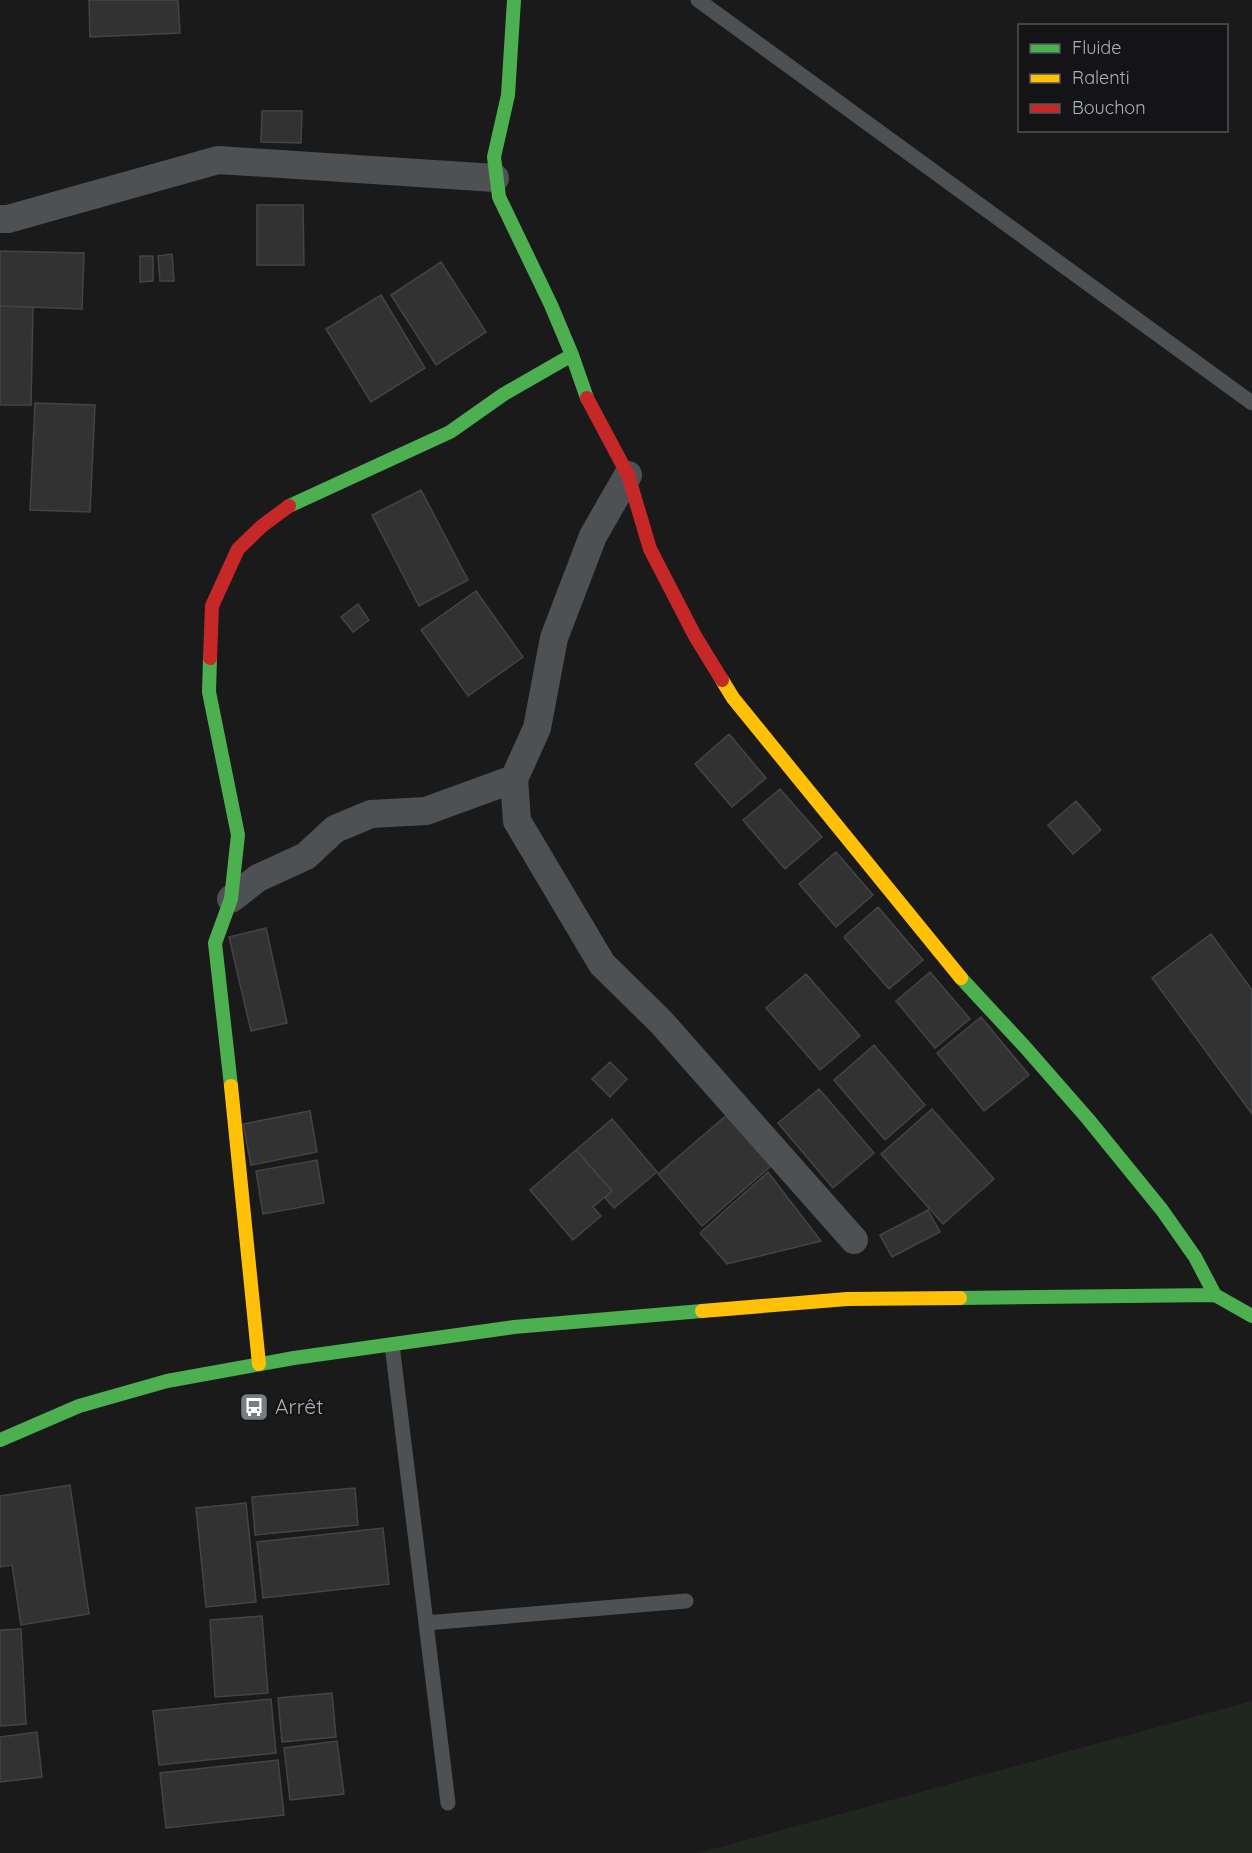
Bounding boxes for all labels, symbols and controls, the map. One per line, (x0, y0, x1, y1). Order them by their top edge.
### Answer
legend (1018, 24, 1228, 132)
text: Fluide (1072, 36, 1121, 59)
text: Ralenti (1072, 66, 1130, 89)
text: Bouchon (1072, 96, 1146, 119)
bus stop icon: Arrêt (238, 1391, 270, 1423)
place label: Arrêt (275, 1393, 323, 1419)

